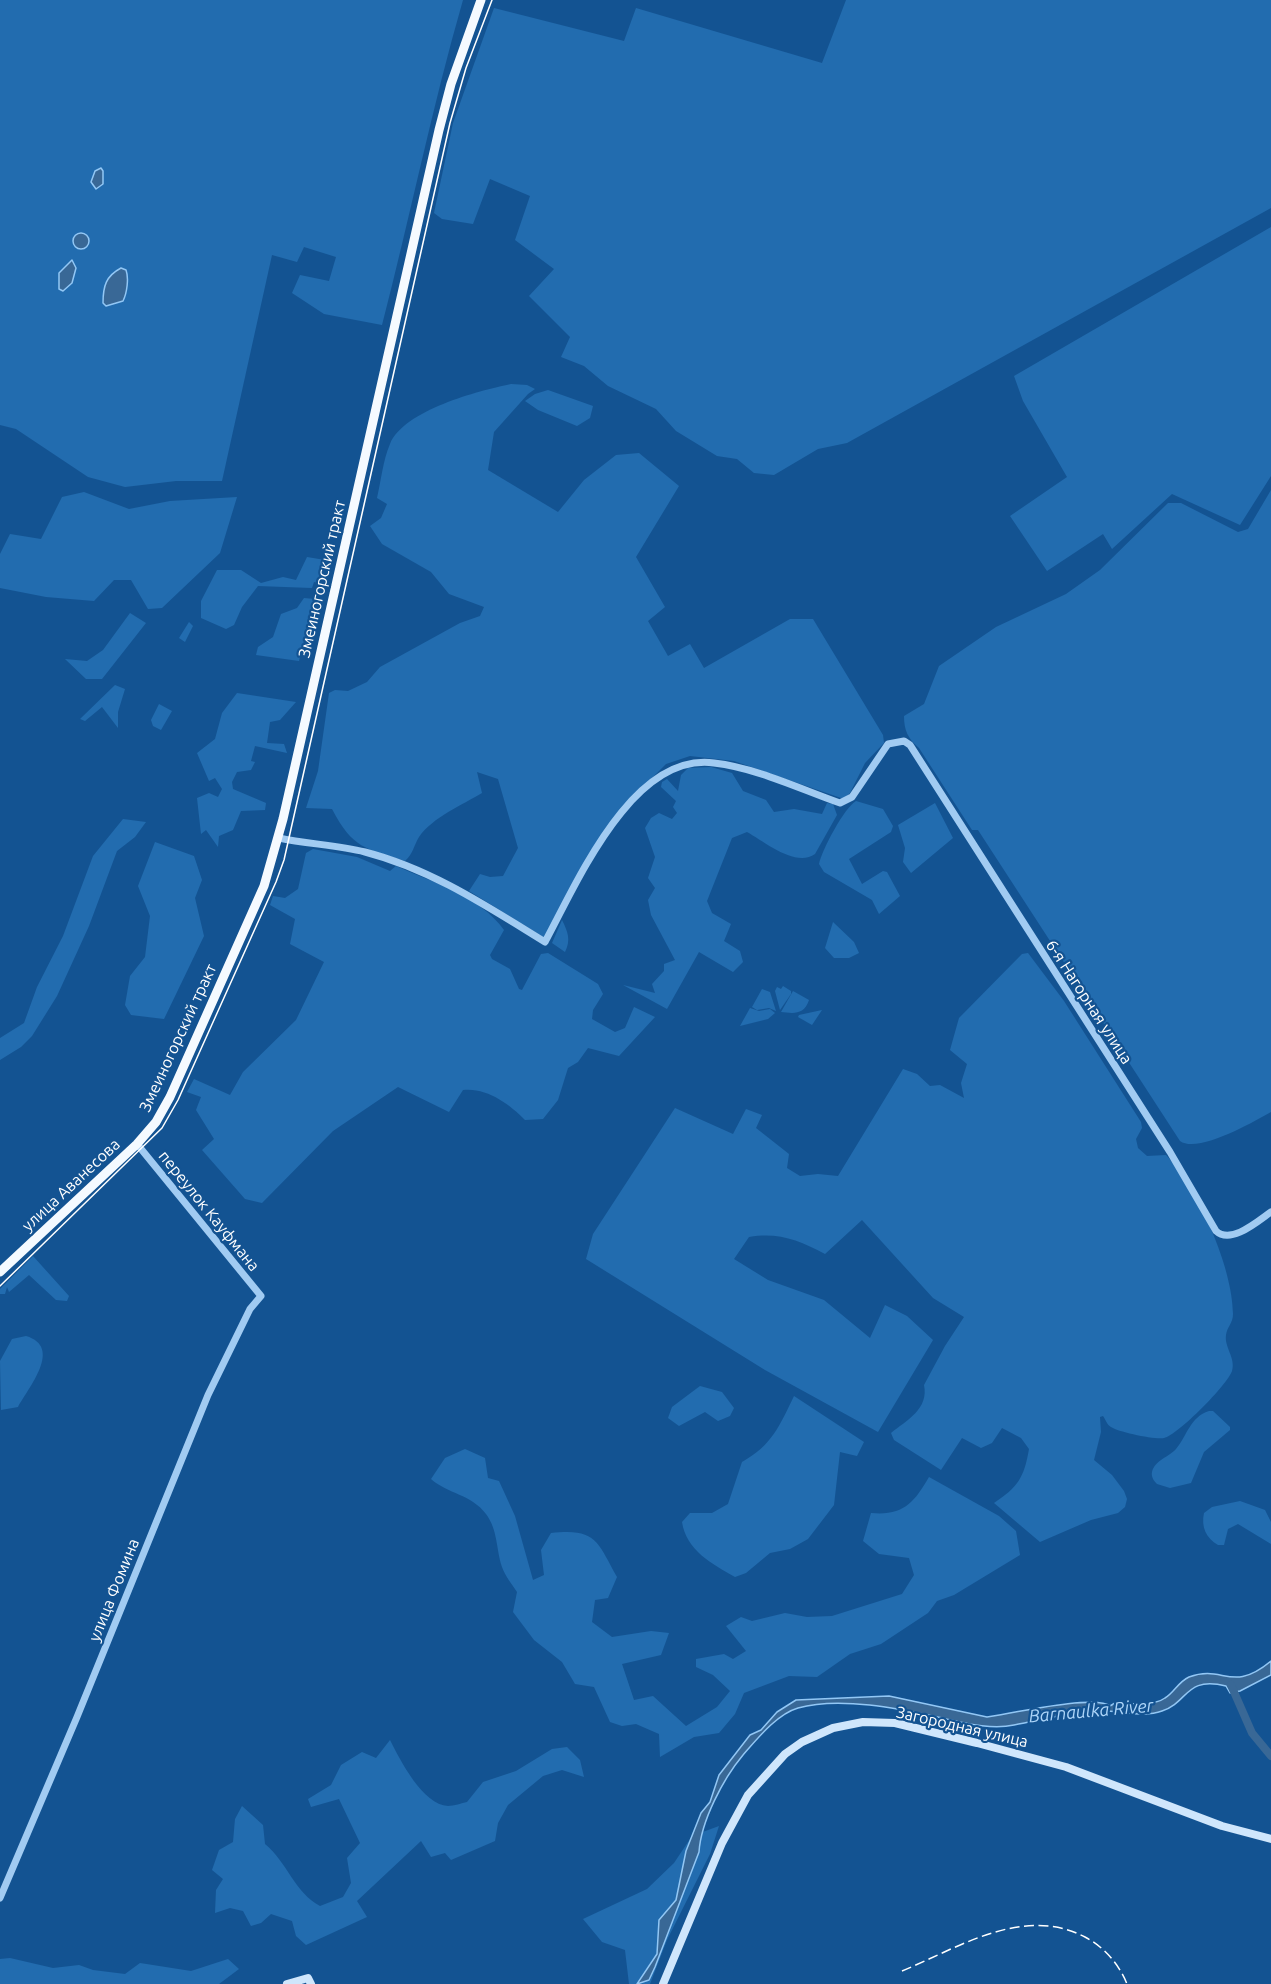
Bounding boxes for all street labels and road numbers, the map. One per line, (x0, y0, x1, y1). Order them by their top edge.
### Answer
street label: Змеиногорский тракт (295, 498, 349, 660)
street label: 6-я Нагорная улица (1042, 936, 1136, 1068)
street label: Змеиногорский тракт (135, 961, 221, 1115)
street label: улица Аванесова (18, 1135, 124, 1235)
street label: переулок Кауфмана (155, 1147, 263, 1275)
street label: улица Фомина (85, 1536, 143, 1644)
street label: Загородная улица (894, 1702, 1030, 1752)

